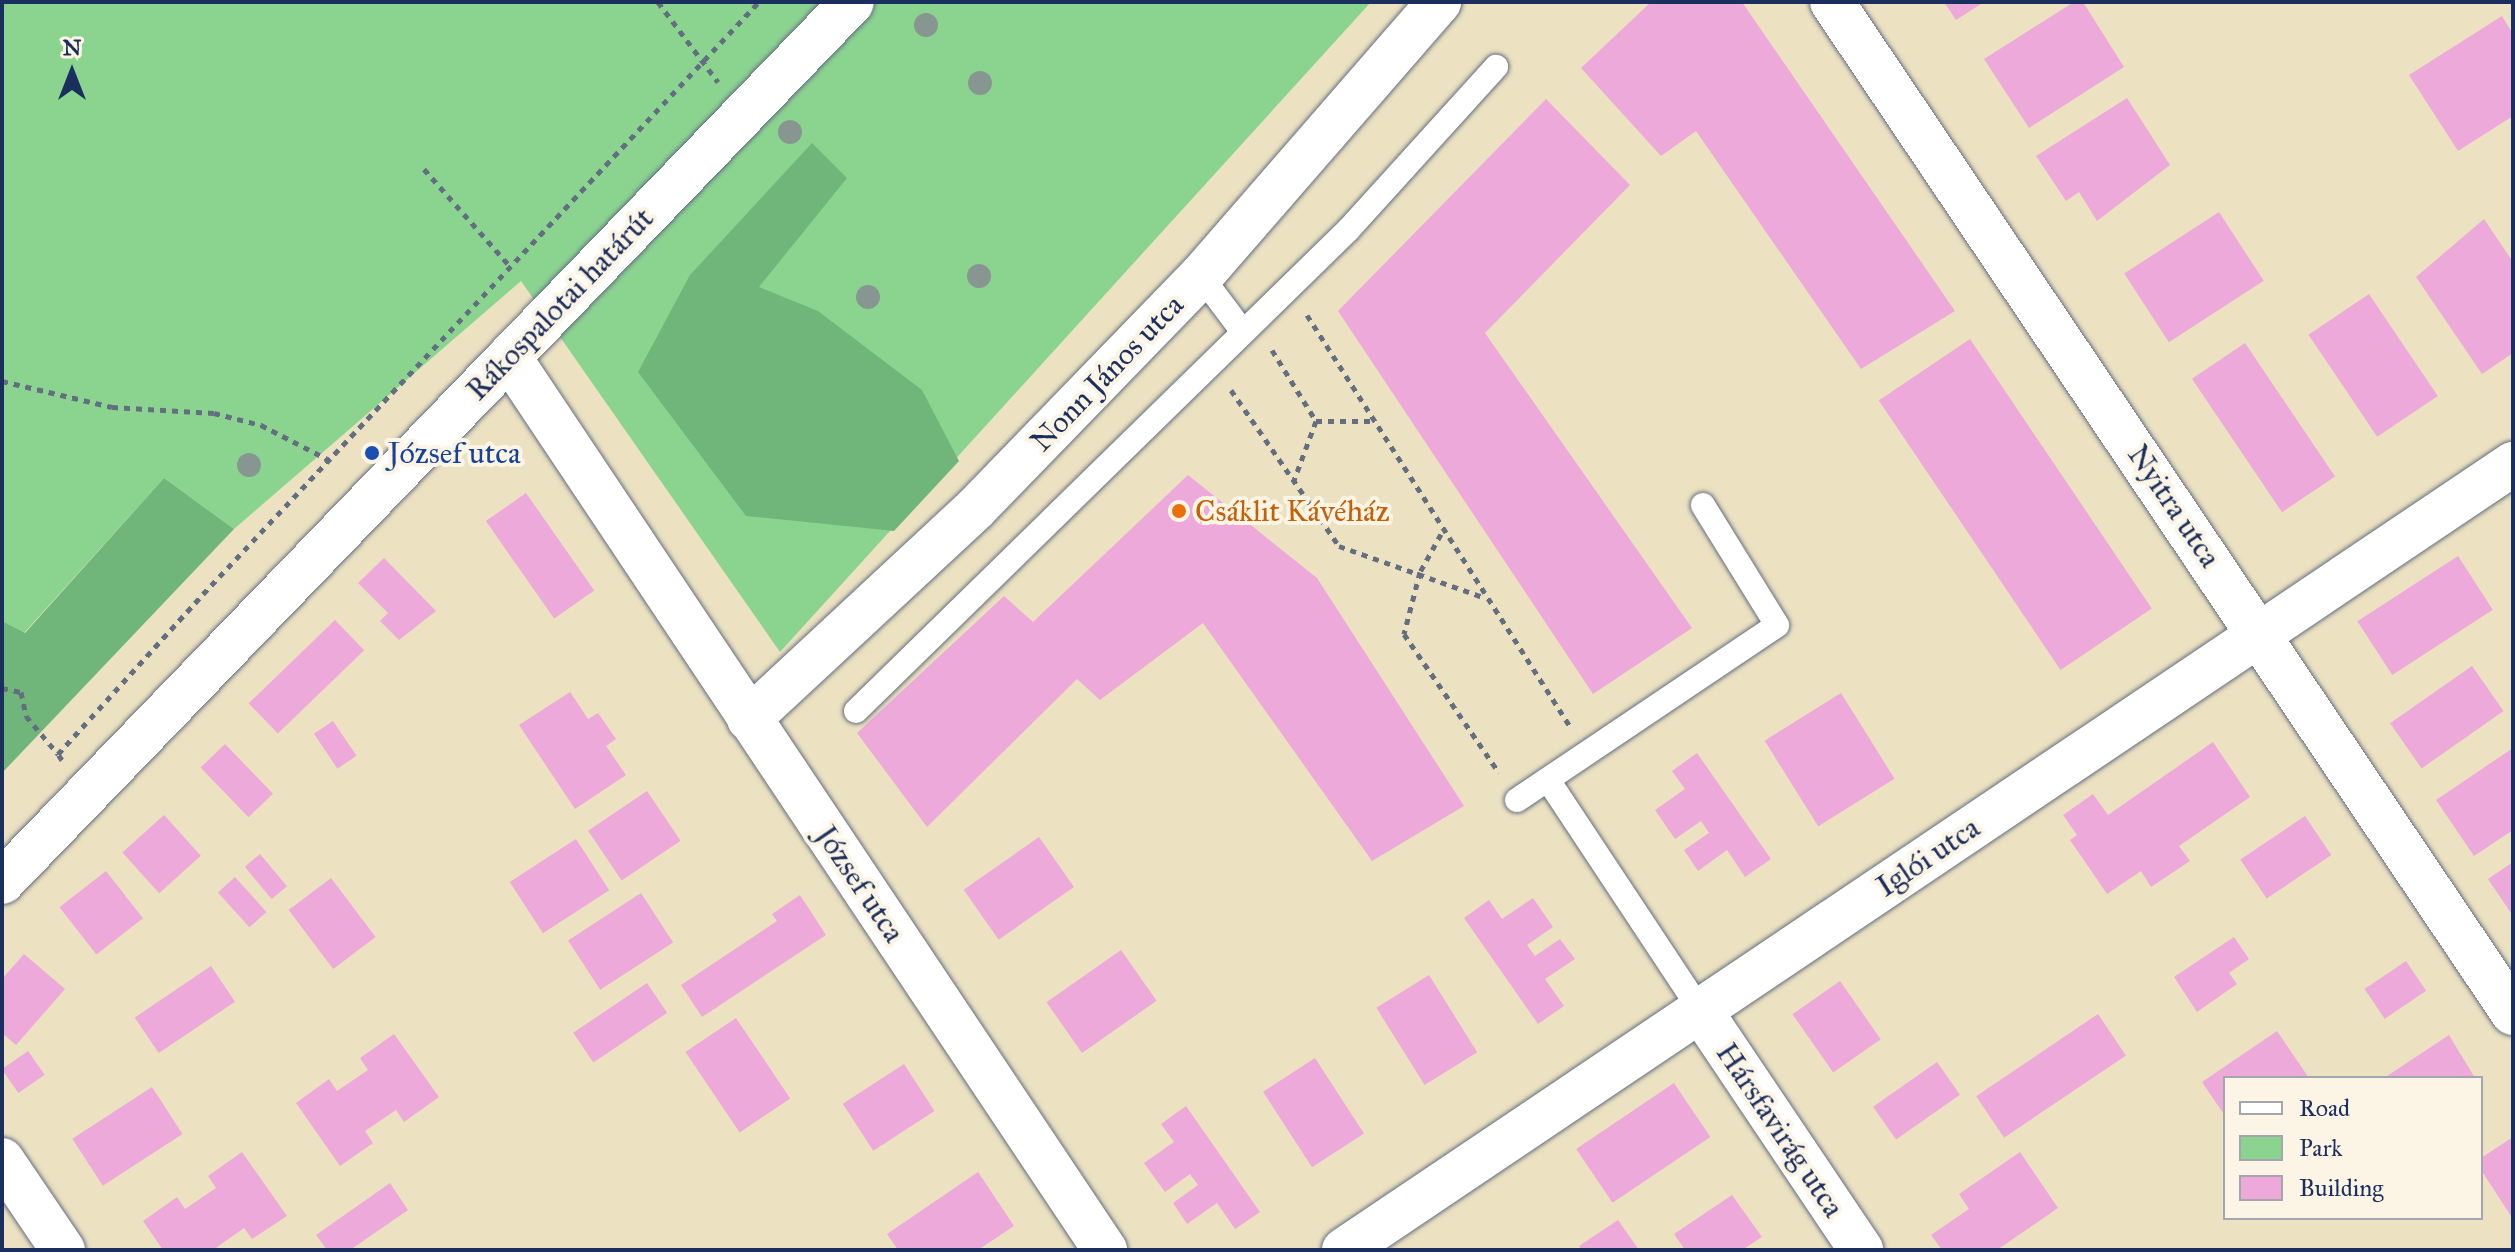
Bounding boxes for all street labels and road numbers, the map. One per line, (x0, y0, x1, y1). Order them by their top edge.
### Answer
street label: Rákospalotai határút (459, 200, 661, 408)
street label: Nonn János utca (1023, 287, 1191, 459)
street label: Nyitra utca (2120, 438, 2228, 574)
street label: Iglói utca (1870, 810, 1986, 904)
street label: József utca (808, 819, 912, 949)
street label: Hársfavirág utca (1708, 1036, 1852, 1224)

